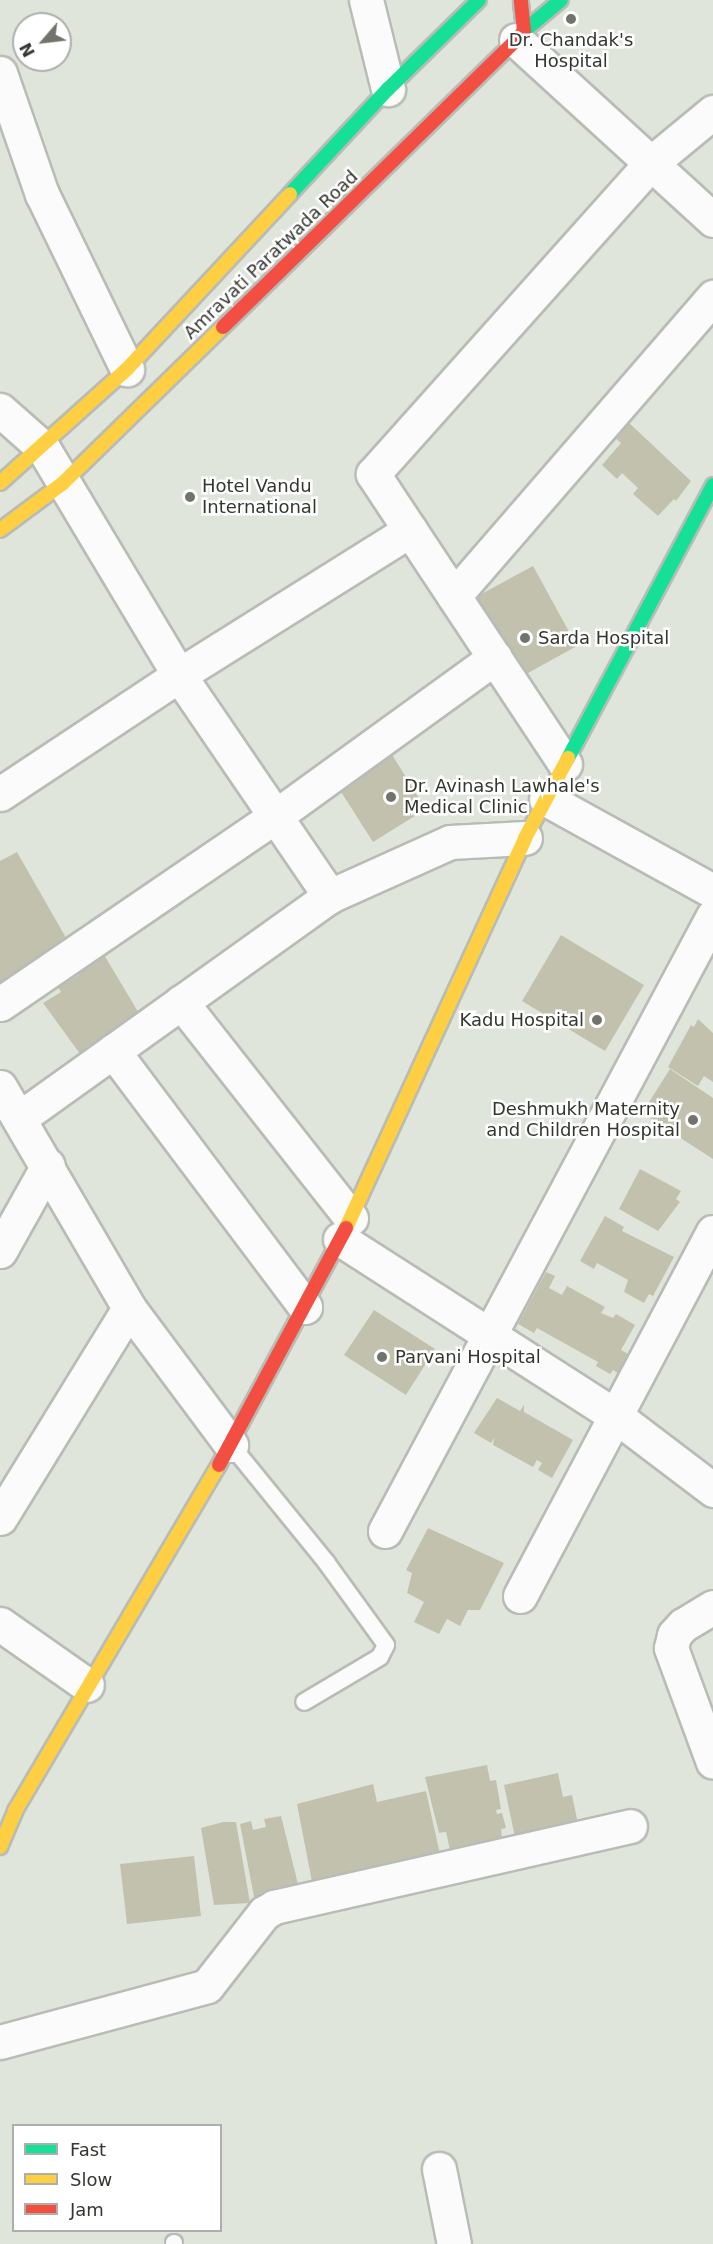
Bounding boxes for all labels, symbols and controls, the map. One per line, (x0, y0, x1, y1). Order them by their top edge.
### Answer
marker: Dr. Chandak's Hospital (562, 10, 580, 28)
north arrow (12, 12, 72, 72)
place label: Dr. Chandak's Hospital (509, 30, 633, 72)
text: N (16, 39, 39, 60)
street label: Amravati Paratwada Road (180, 166, 362, 344)
place label: Hotel Vandu International (202, 476, 317, 518)
marker: Hotel Vandu International (183, 490, 197, 504)
place label: Sarda Hospital (538, 627, 669, 649)
marker: Sarda Hospital (516, 629, 534, 647)
place label: Dr. Avinash Lawhale's Medical Clinic (404, 776, 600, 818)
marker: Dr. Avinash Lawhale's Medical Clinic (382, 788, 400, 806)
place label: Kadu Hospital (459, 1009, 584, 1031)
marker: Kadu Hospital (588, 1011, 606, 1029)
place label: Deshmukh Maternity and Children Hospital (486, 1099, 680, 1142)
marker: Deshmukh Maternity and Children Hospital (684, 1111, 702, 1129)
place label: Parvani Hospital (395, 1346, 541, 1368)
marker: Parvani Hospital (373, 1348, 391, 1366)
legend (12, 2124, 222, 2232)
text: Fast (70, 2139, 106, 2160)
text: Slow (70, 2169, 112, 2190)
text: Jam (70, 2199, 104, 2220)

